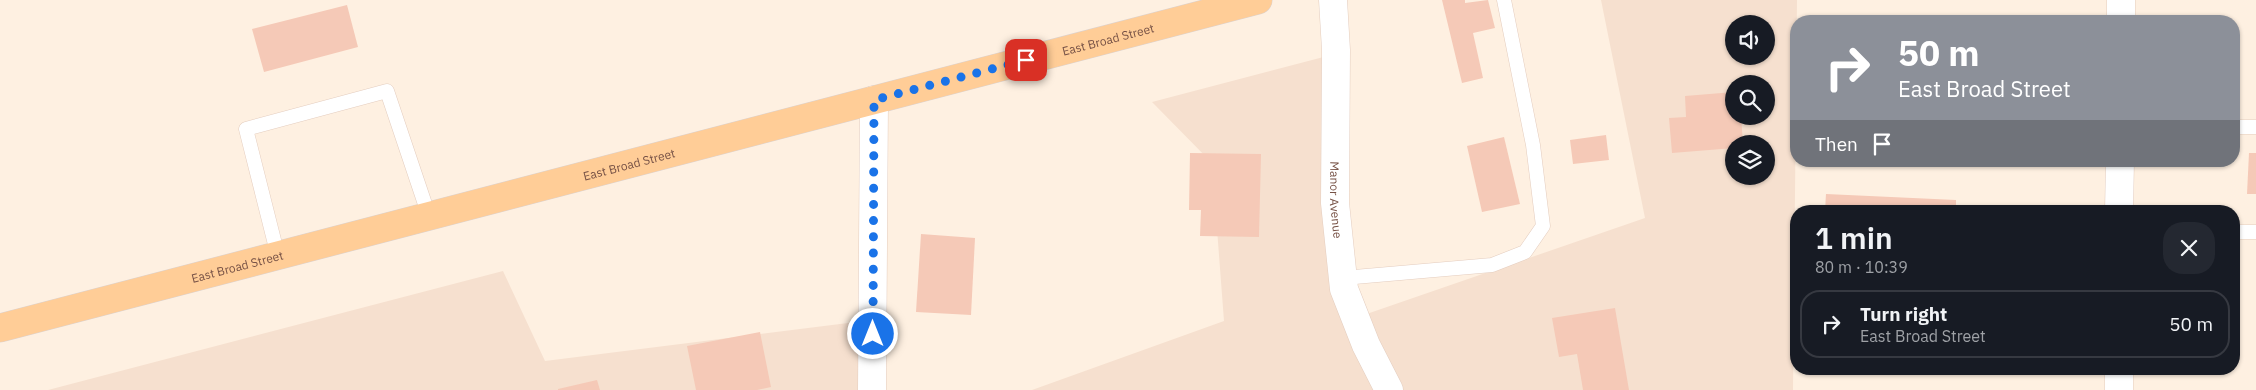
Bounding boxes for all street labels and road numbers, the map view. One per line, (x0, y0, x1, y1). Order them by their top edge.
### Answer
street label: East Broad Street (1060, 20, 1156, 58)
street label: East Broad Street (581, 145, 677, 183)
street label: Manor Avenue (1327, 161, 1346, 239)
street label: East Broad Street (190, 247, 285, 285)

